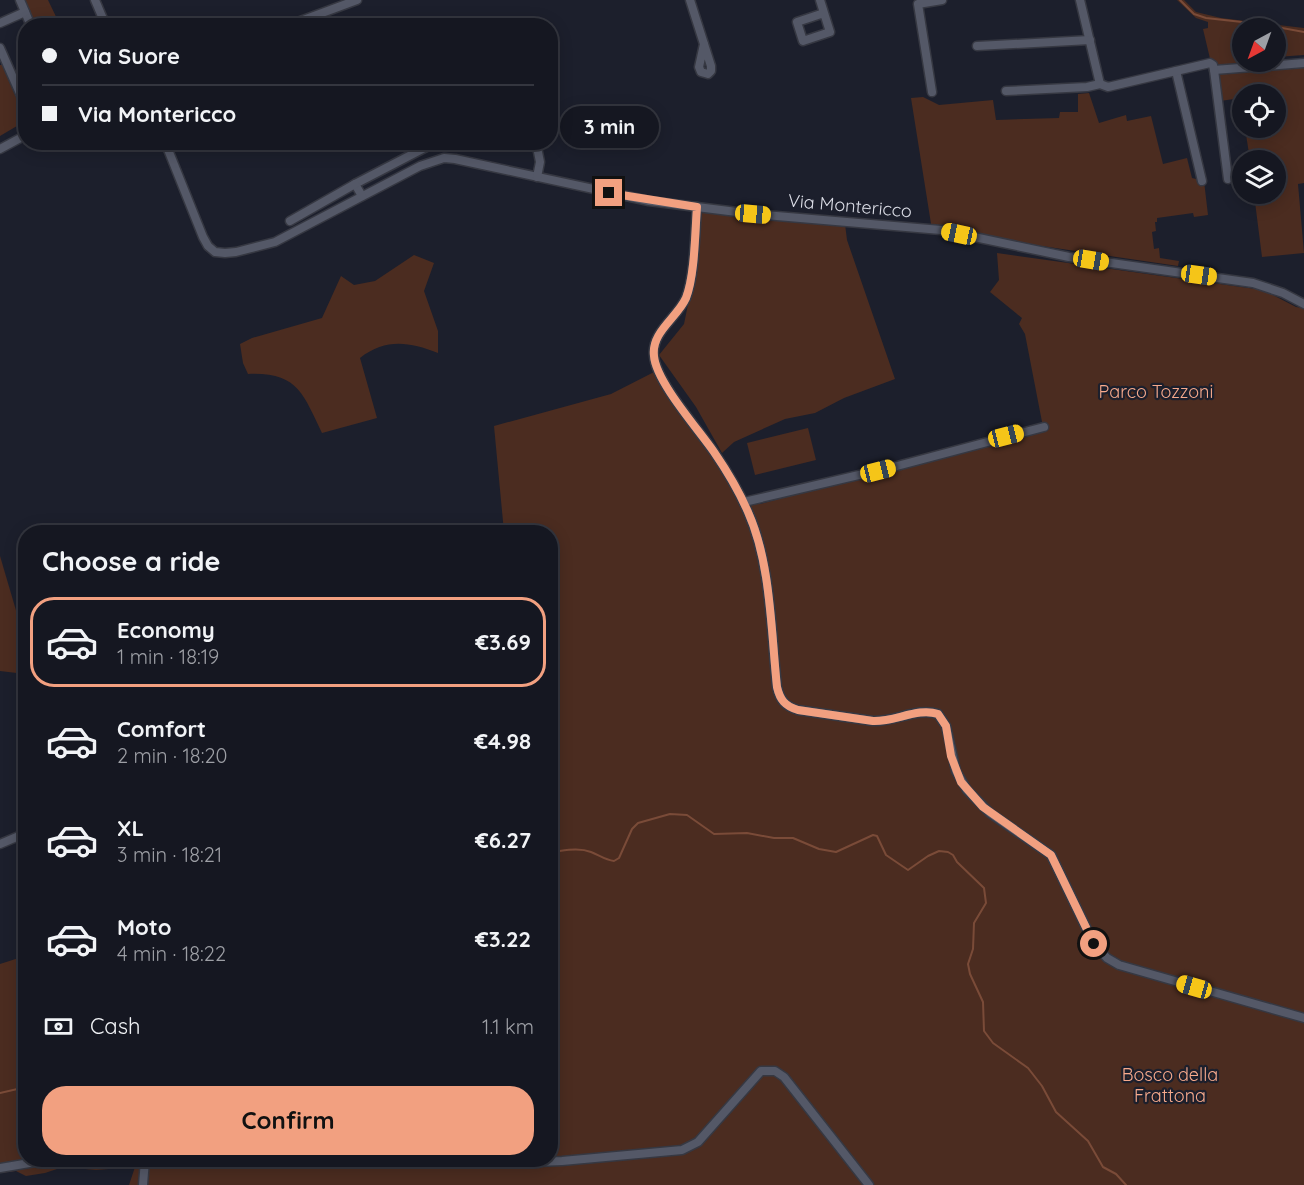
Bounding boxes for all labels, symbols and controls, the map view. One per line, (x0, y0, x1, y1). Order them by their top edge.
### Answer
north arrow (1232, 18, 1286, 72)
map controls (1232, 18, 1286, 204)
text: Via Suore (78, 42, 180, 70)
button: locate (1232, 84, 1286, 138)
text: Via Montericco (78, 100, 236, 128)
callout: 3 min (560, 106, 658, 148)
text: 3 min (584, 114, 635, 139)
button: layers (1232, 150, 1286, 204)
route end (595, 179, 622, 206)
street label: Via Montericco (787, 189, 913, 222)
car (734, 203, 772, 225)
car (940, 221, 978, 247)
car (1072, 248, 1110, 272)
car (1180, 264, 1218, 286)
park label: Parco Tozzoni (1099, 380, 1213, 403)
car (986, 423, 1026, 449)
car (858, 458, 898, 484)
text: Choose a ride (42, 544, 220, 578)
icon: car (45, 615, 99, 669)
text: Economy (117, 616, 215, 644)
text: €3.69 (475, 628, 531, 656)
text: 1 min · 18:19 (117, 644, 219, 669)
icon: car (45, 714, 99, 768)
text: Comfort (117, 715, 206, 743)
text: €4.98 (474, 727, 531, 755)
text: 2 min · 18:20 (117, 743, 227, 768)
icon: car (45, 813, 99, 867)
text: XL (117, 814, 144, 842)
text: €6.27 (475, 826, 531, 854)
text: 3 min · 18:21 (117, 842, 222, 867)
icon: car (45, 912, 99, 966)
text: Moto (117, 913, 171, 941)
text: €3.22 (475, 925, 531, 953)
route start (1080, 930, 1107, 957)
text: 4 min · 18:22 (117, 941, 226, 966)
car (1174, 973, 1214, 1001)
icon: cash (42, 1010, 75, 1043)
text: Cash (90, 1012, 141, 1040)
text: 1.1 km (482, 1014, 534, 1039)
park label: Bosco della Frattona (1122, 1063, 1218, 1107)
button: Confirm (42, 1086, 534, 1155)

